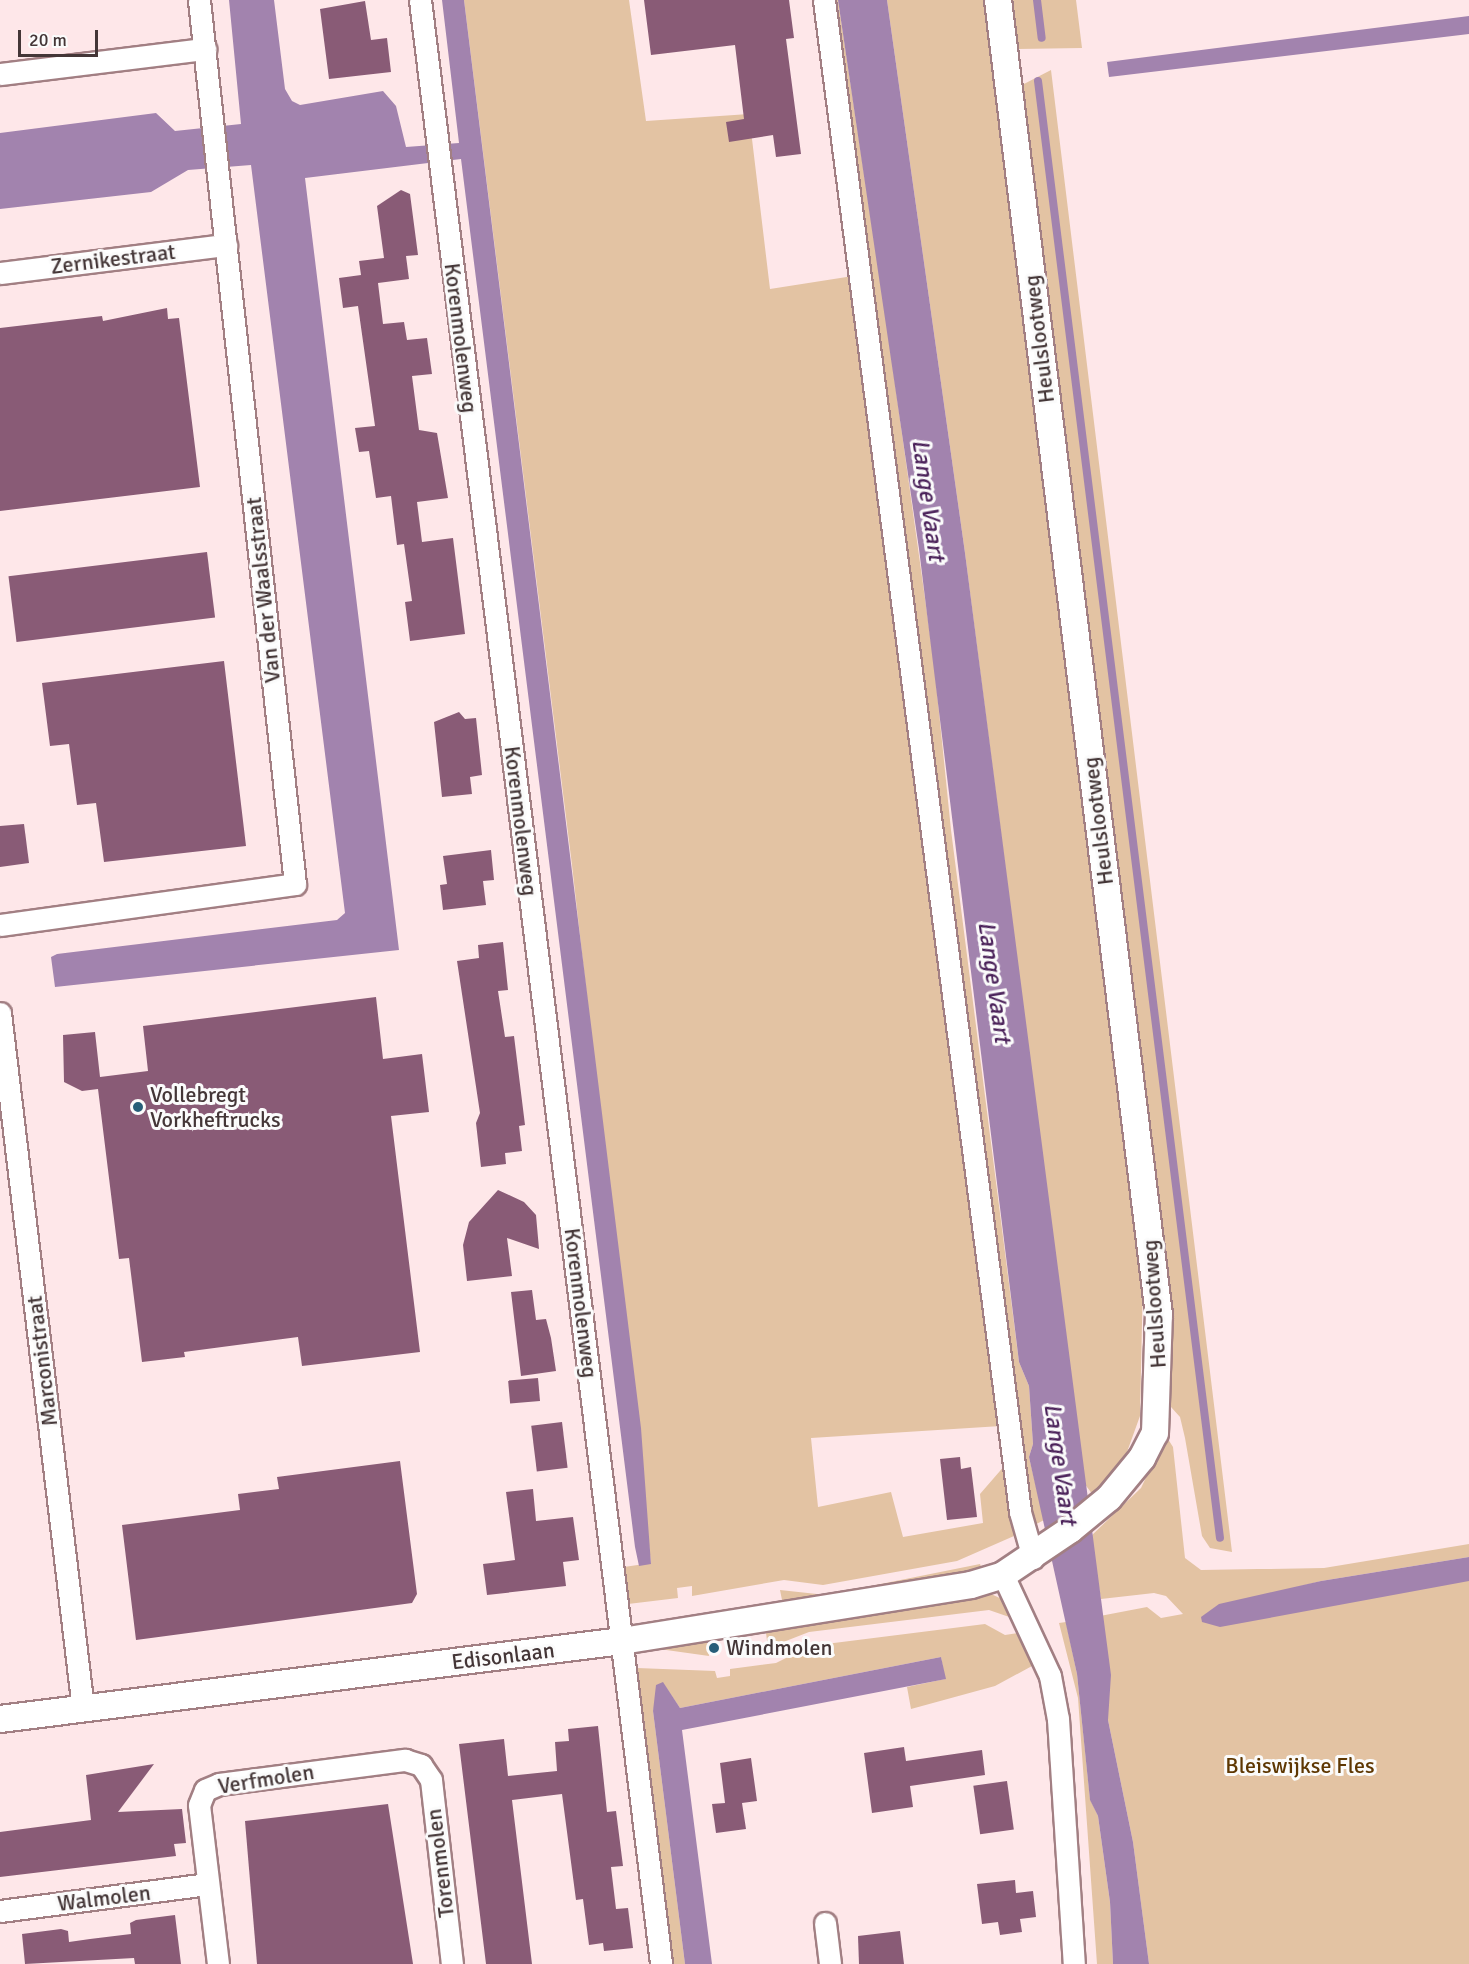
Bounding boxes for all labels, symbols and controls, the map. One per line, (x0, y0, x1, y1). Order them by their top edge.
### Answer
scale bar (21, 18, 100, 56)
text: 20 m (29, 29, 67, 51)
street label: Zernikestraat (49, 238, 177, 280)
street label: Korenmolenweg (439, 261, 483, 415)
street label: Heulslootweg (1018, 273, 1060, 405)
water label: Lange Vaart (905, 437, 951, 563)
street label: Van der Waalsstraat (240, 496, 286, 684)
street label: Korenmolenweg (499, 744, 543, 898)
street label: Heulslootweg (1077, 755, 1119, 887)
water label: Lange Vaart (971, 919, 1017, 1045)
place label: Vollebregt Vorkheftrucks (150, 1081, 281, 1132)
marker: Vollebregt Vorkheftrucks (131, 1100, 145, 1114)
street label: Korenmolenweg (559, 1226, 603, 1380)
street label: Heulslootweg (1136, 1239, 1172, 1369)
street label: Marconistraat (21, 1294, 63, 1428)
water label: Lange Vaart (1037, 1401, 1083, 1527)
place label: Windmolen (726, 1635, 833, 1661)
street label: Edisonlaan (450, 1637, 556, 1675)
marker: Windmolen (707, 1641, 721, 1655)
park label: Bleiswijkse Fles (1225, 1753, 1375, 1779)
street label: Verfmolen (216, 1758, 316, 1800)
street label: Torenmolen (420, 1807, 460, 1919)
street label: Walmolen (56, 1879, 152, 1917)

